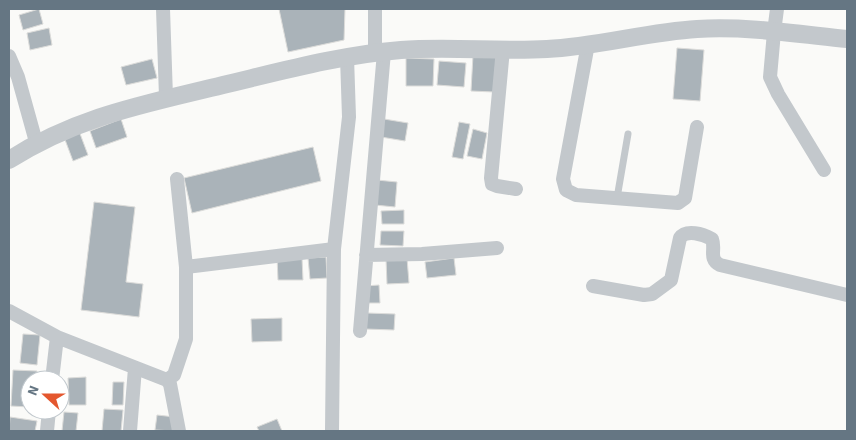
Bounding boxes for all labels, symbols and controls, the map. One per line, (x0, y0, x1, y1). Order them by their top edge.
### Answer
north arrow (20, 370, 70, 420)
text: N (23, 383, 45, 399)

